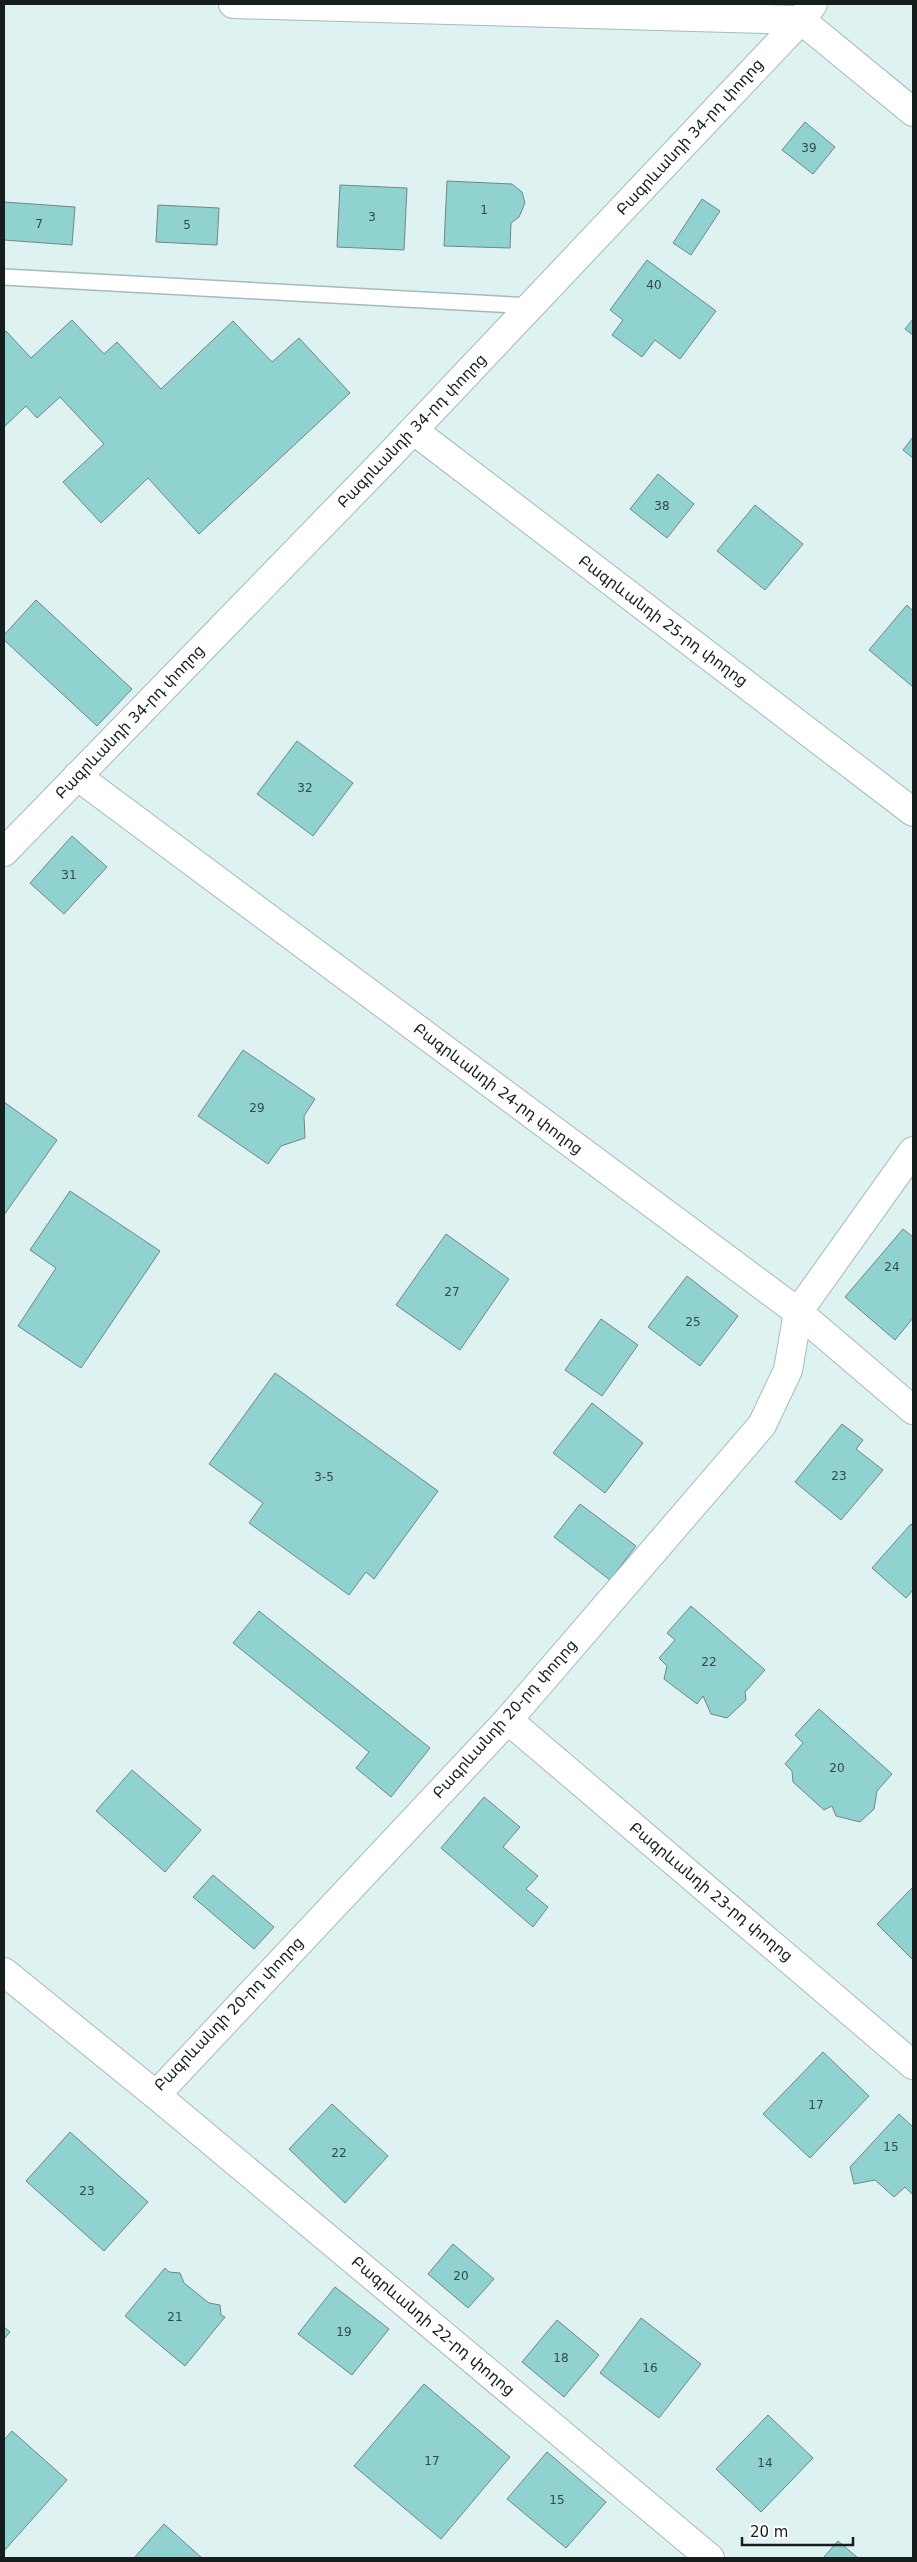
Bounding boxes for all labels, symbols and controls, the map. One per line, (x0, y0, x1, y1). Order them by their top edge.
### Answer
street label: Բագրևանդի 34-րդ փողոց (613, 55, 767, 219)
house number: 39 (801, 141, 817, 155)
house number: 1 (480, 203, 488, 217)
house number: 3 (368, 210, 376, 224)
house number: 7 (35, 217, 43, 231)
house number: 5 (183, 218, 191, 232)
house number: 40 (646, 278, 662, 292)
street label: Բագրևանդի 34-րդ փողոց (334, 350, 490, 512)
house number: 38 (654, 499, 670, 513)
street label: Բագրևանդի 25-րդ փողոց (575, 552, 751, 690)
street label: Բագրևանդի 34-րդ փողոց (52, 641, 208, 803)
house number: 32 (297, 781, 313, 795)
house number: 31 (61, 868, 77, 882)
street label: Բագրևանդի 24-րդ փողոց (410, 1020, 586, 1158)
house number: 29 (249, 1101, 265, 1115)
house number: 24 (884, 1260, 900, 1274)
house number: 27 (444, 1285, 460, 1299)
house number: 25 (685, 1315, 701, 1329)
house number: 23 (831, 1469, 847, 1483)
house number: 3-5 (314, 1470, 334, 1484)
street label: Բագրևանդի 20-րդ փողոց (429, 1636, 581, 1802)
house number: 22 (701, 1655, 717, 1669)
house number: 20 (829, 1761, 845, 1775)
street label: Բագրևանդի 23-րդ փողոց (626, 1819, 796, 1965)
street label: Բագրևանդի 20-րդ փողոց (151, 1933, 307, 2095)
house number: 17 (808, 2098, 824, 2112)
house number: 15 (883, 2140, 899, 2154)
house number: 22 (331, 2146, 347, 2160)
house number: 23 (79, 2184, 95, 2198)
street label: Բագրևանդի 22-րդ փողոց (348, 2253, 518, 2399)
house number: 20 (453, 2269, 469, 2283)
house number: 21 (167, 2310, 183, 2324)
house number: 19 (336, 2325, 352, 2339)
house number: 18 (553, 2351, 569, 2365)
house number: 16 (642, 2361, 658, 2375)
house number: 17 (424, 2454, 440, 2468)
house number: 14 (757, 2456, 773, 2470)
house number: 15 (549, 2493, 565, 2507)
scale bar (742, 2514, 853, 2546)
text: 20 m (750, 2523, 788, 2541)

